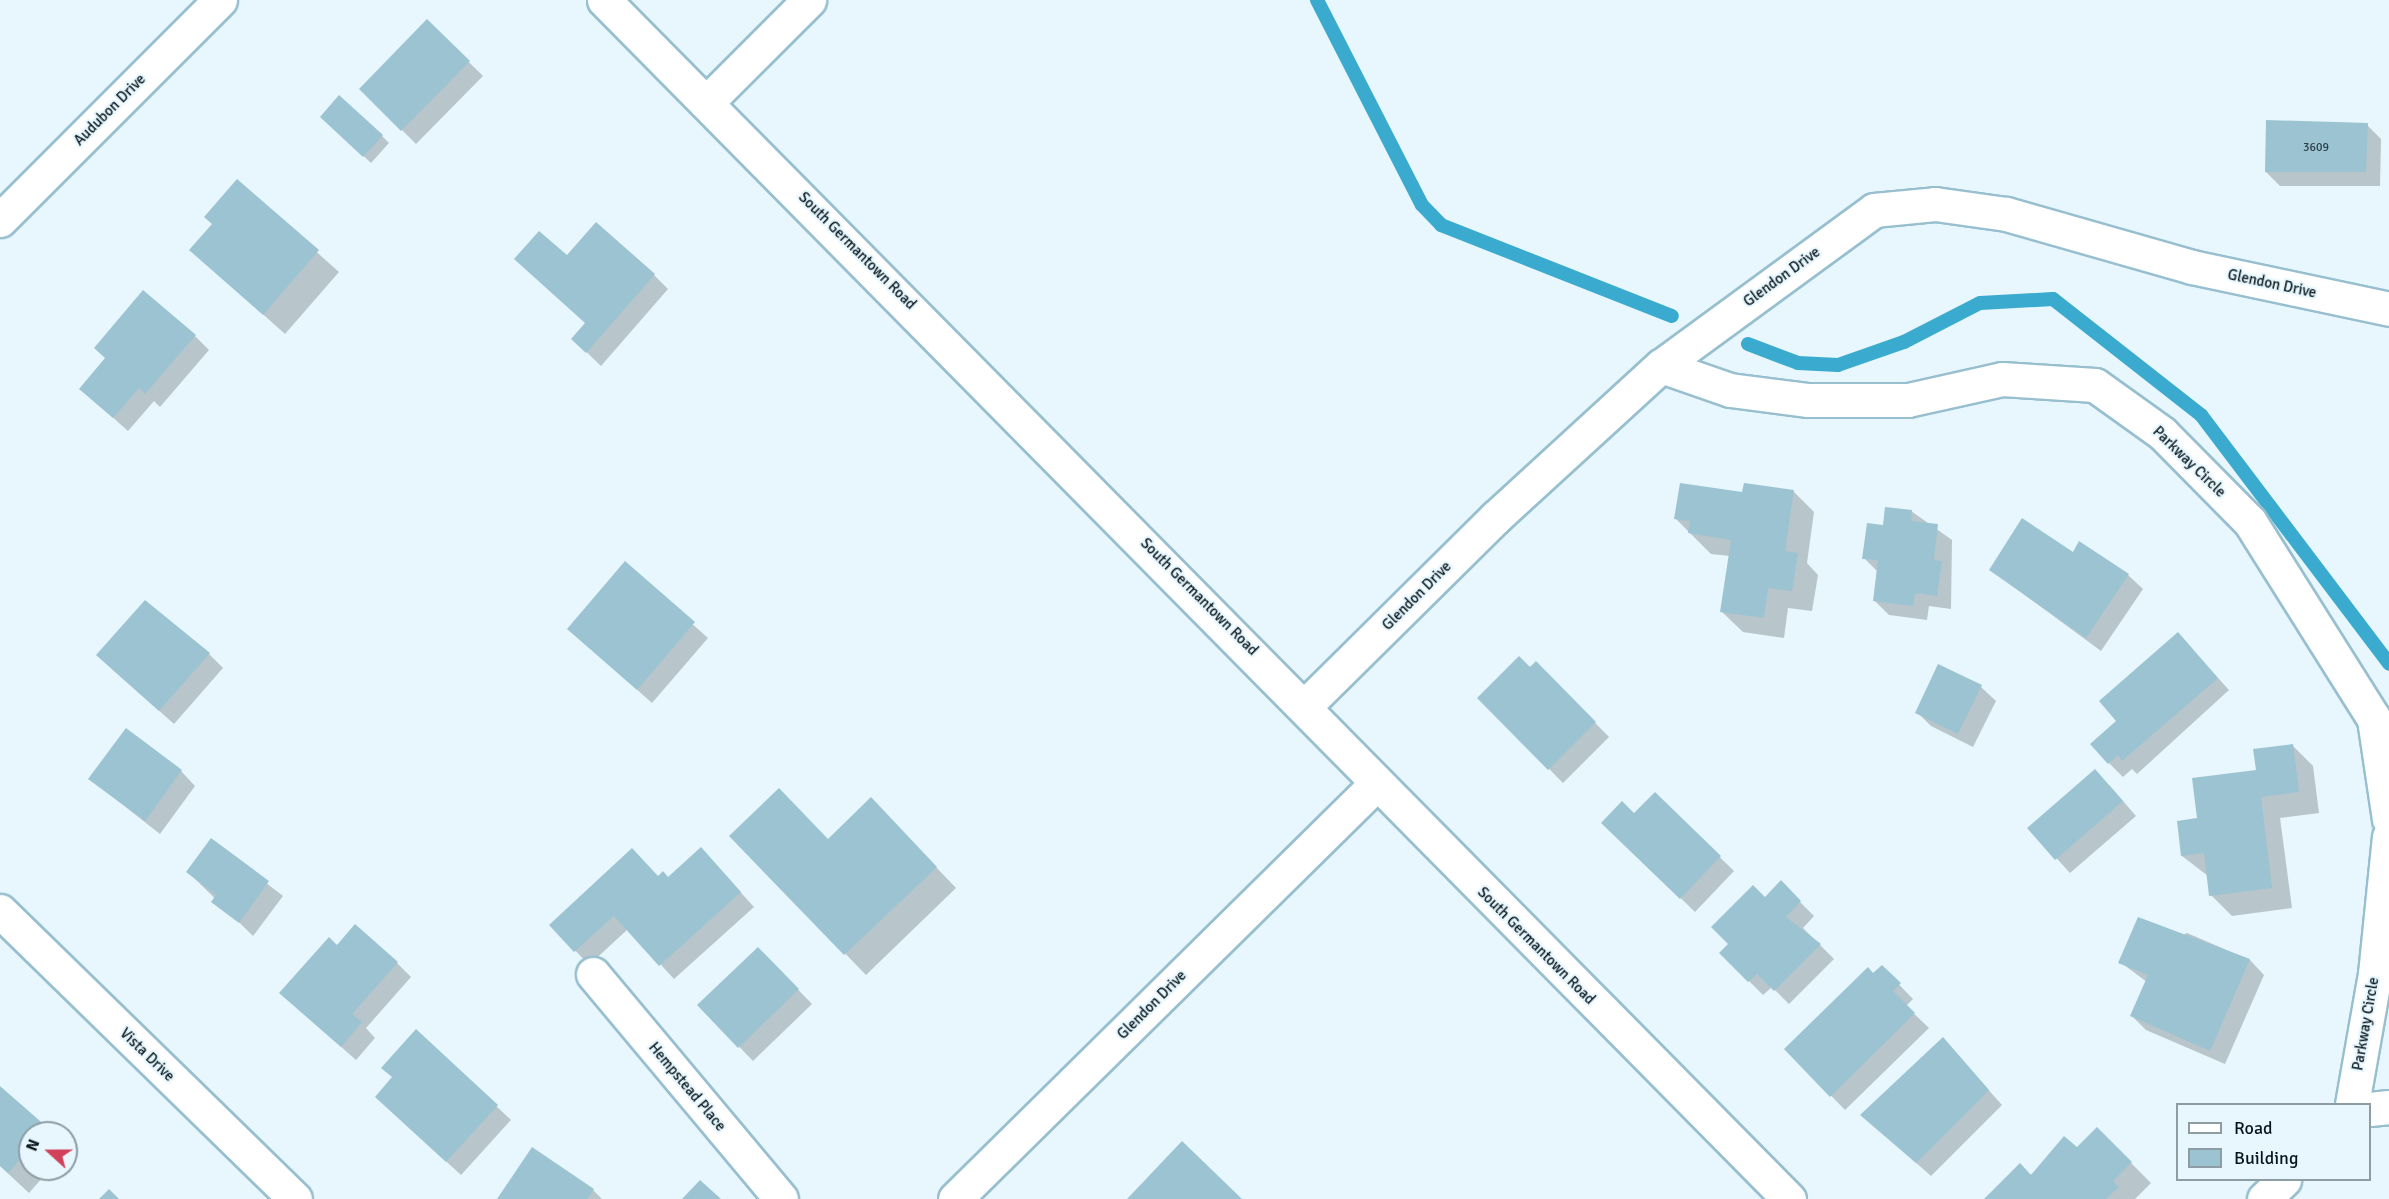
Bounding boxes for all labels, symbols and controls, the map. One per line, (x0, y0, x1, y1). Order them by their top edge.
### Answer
street label: Audubon Drive (70, 70, 150, 150)
house number: 3609 (2303, 141, 2329, 155)
street label: South Germantown Road (795, 189, 919, 313)
street label: Glendon Drive (1740, 243, 1824, 311)
street label: Glendon Drive (2226, 266, 2318, 302)
street label: Parkway Circle (2149, 423, 2229, 501)
street label: South Germantown Road (1137, 535, 1261, 659)
street label: Glendon Drive (1379, 558, 1455, 634)
street label: South Germantown Road (1474, 884, 1598, 1008)
street label: Glendon Drive (1114, 967, 1190, 1043)
street label: Parkway Circle (2349, 976, 2383, 1072)
street label: Vista Drive (116, 1025, 178, 1085)
street label: Hempstead Place (645, 1039, 729, 1135)
legend (2176, 1103, 2371, 1181)
text: Road (2234, 1117, 2273, 1139)
north arrow (18, 1121, 78, 1181)
text: N (22, 1136, 44, 1154)
text: Building (2234, 1147, 2298, 1169)

